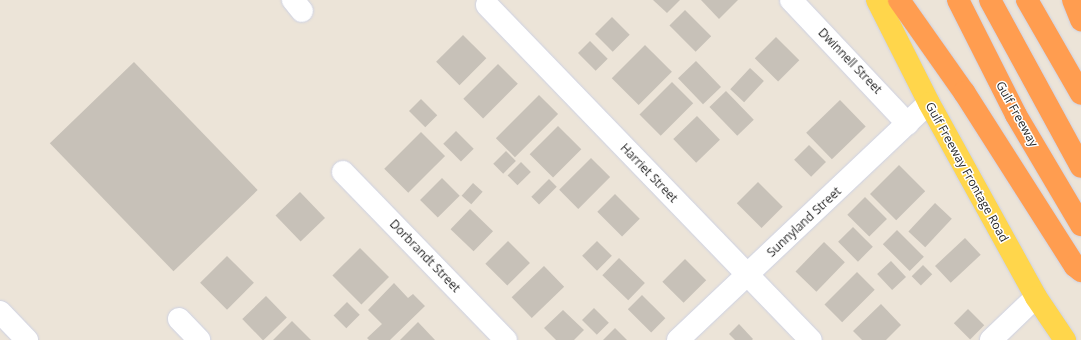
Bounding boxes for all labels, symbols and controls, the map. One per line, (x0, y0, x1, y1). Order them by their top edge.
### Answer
street label: Dwinnell Street (815, 25, 885, 97)
street label: Gulf Freeway (993, 79, 1041, 149)
street label: Gulf Freeway Frontage Road (923, 100, 1011, 244)
street label: Harriet Street (617, 141, 681, 205)
street label: Sunnyland Street (764, 184, 844, 260)
street label: Dorbrandt Street (387, 217, 463, 295)

